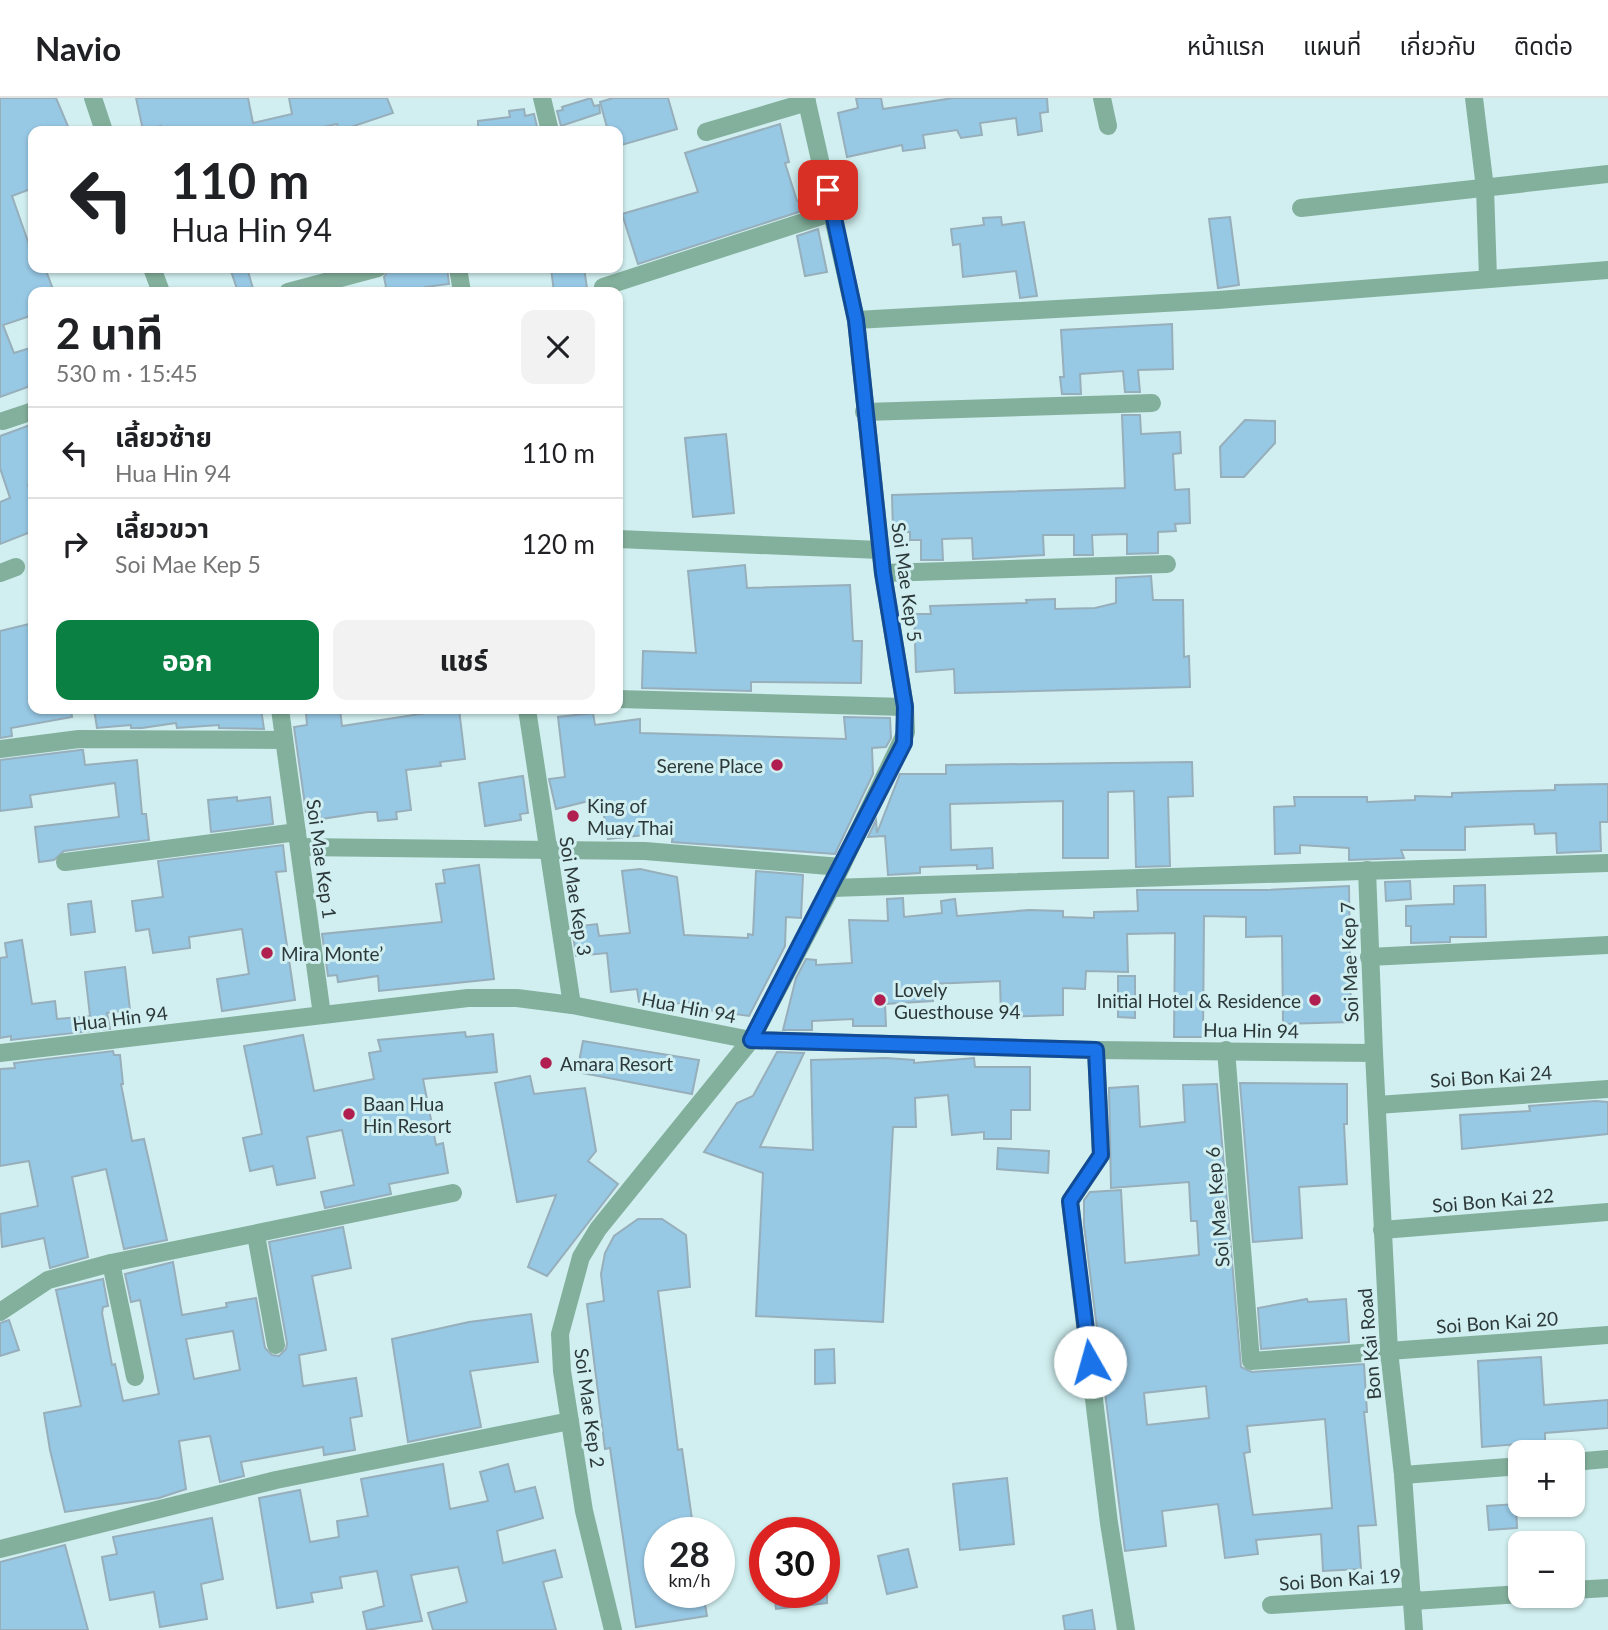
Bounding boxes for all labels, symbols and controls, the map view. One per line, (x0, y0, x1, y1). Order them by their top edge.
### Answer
text: Navio (35, 28, 121, 68)
text: หน้าแรก (1187, 31, 1265, 60)
text: แผนที่ (1303, 31, 1361, 60)
text: เกี่ยวกับ (1399, 31, 1476, 60)
text: ติดต่อ (1514, 31, 1573, 60)
text: 110 m (171, 151, 309, 209)
icon: left (56, 154, 147, 245)
pin (798, 160, 858, 220)
icon: arrive (809, 171, 847, 209)
text: Hua Hin 94 (171, 210, 332, 249)
text: 2 นาที (56, 308, 163, 358)
button: close (521, 310, 595, 384)
text: 530 m · 15:45 (56, 359, 198, 387)
text: เลี้ยวซ้าย (115, 421, 212, 453)
icon: left (56, 434, 94, 472)
text: 110 m (522, 437, 595, 469)
text: Hua Hin 94 (115, 459, 231, 487)
text: เลี้ยวขวา (115, 512, 209, 544)
street label: Soi Mae Kep 5 (887, 521, 927, 643)
icon: right (56, 525, 94, 563)
text: 120 m (522, 528, 595, 560)
text: Soi Mae Kep 5 (115, 550, 261, 578)
button: ออก (56, 620, 319, 700)
button: แชร์ (333, 620, 595, 700)
place label: Serene Place (656, 754, 763, 777)
marker: Serene Place (769, 757, 785, 773)
place label: King of Muay Thai (587, 794, 674, 839)
street label: Soi Mae Kep 1 (302, 798, 342, 920)
marker: King of Muay Thai (565, 808, 581, 824)
street label: Soi Mae Kep 3 (555, 835, 597, 957)
street label: Soi Mae Kep 7 (1335, 901, 1363, 1023)
place label: Mira Monte’ (281, 942, 383, 965)
marker: Mira Monte’ (259, 945, 275, 961)
place label: Lovely Guesthouse 94 (894, 978, 1021, 1023)
street label: Hua Hin 94 (640, 987, 738, 1027)
place label: Initial Hotel & Residence (1097, 989, 1301, 1012)
marker: Lovely Guesthouse 94 (872, 992, 888, 1008)
marker: Initial Hotel & Residence (1307, 992, 1323, 1008)
street label: Hua Hin 94 (71, 1001, 169, 1035)
street label: Hua Hin 94 (1203, 1018, 1299, 1042)
place label: Amara Resort (560, 1052, 673, 1075)
marker: Amara Resort (538, 1055, 554, 1071)
street label: Soi Bon Kai 24 (1429, 1060, 1553, 1092)
place label: Baan Hua Hin Resort (363, 1092, 452, 1137)
marker: Baan Hua Hin Resort (341, 1106, 357, 1122)
street label: Soi Mae Kep 6 (1200, 1146, 1234, 1268)
street label: Soi Bon Kai 22 (1431, 1183, 1555, 1217)
street label: Bon Kai Road (1353, 1287, 1385, 1401)
street label: Soi Bon Kai 20 (1435, 1306, 1559, 1338)
position arrow (1053, 1325, 1127, 1399)
street label: Soi Mae Kep 2 (570, 1347, 610, 1469)
map controls (1508, 1440, 1585, 1608)
button: + (1508, 1440, 1585, 1517)
speed limit sign: 30 (749, 1517, 840, 1608)
button: − (1508, 1531, 1585, 1608)
text: 28 (669, 1532, 710, 1574)
street label: Soi Bon Kai 19 (1278, 1563, 1402, 1595)
text: km/h (668, 1569, 711, 1591)

